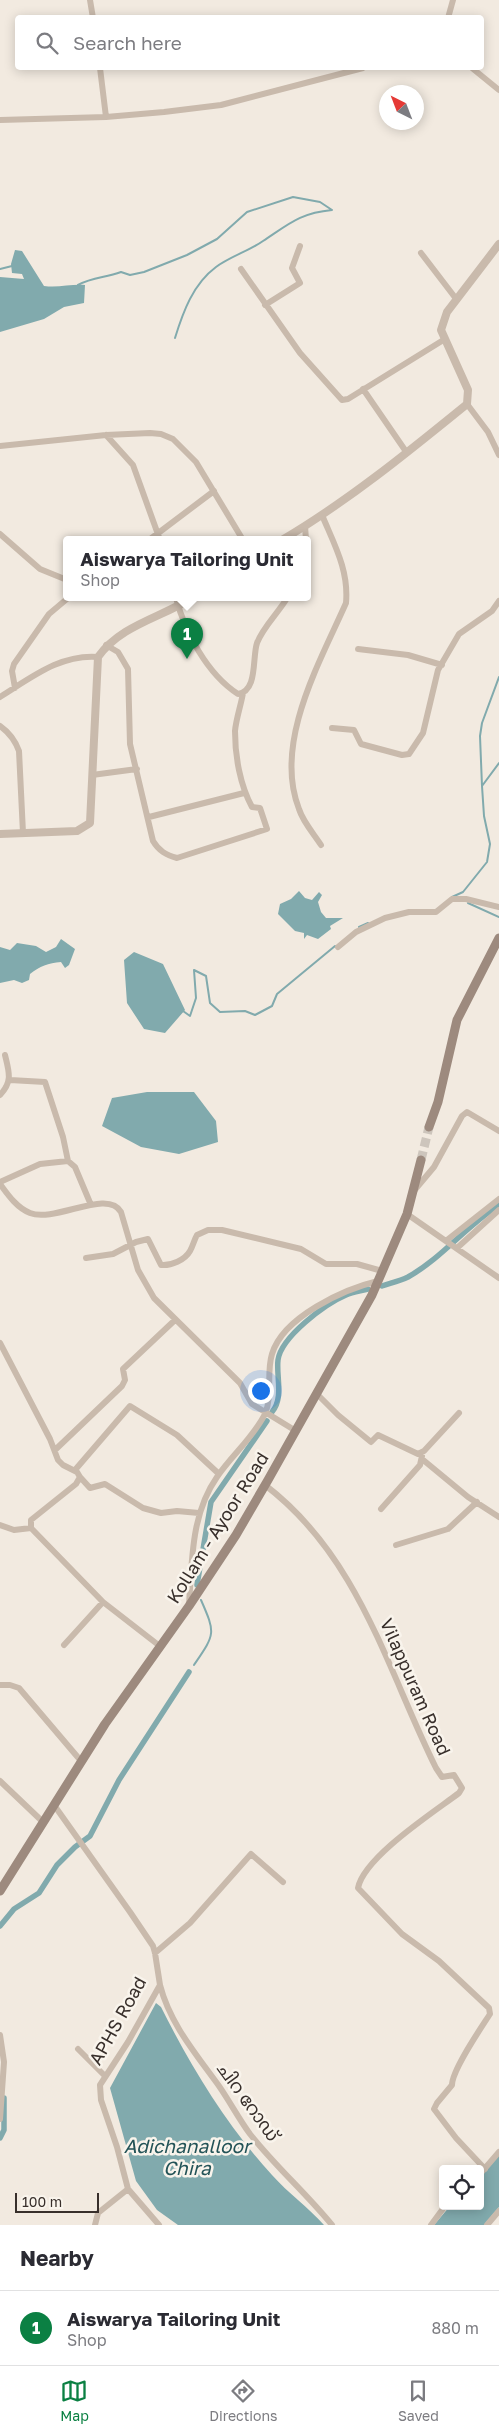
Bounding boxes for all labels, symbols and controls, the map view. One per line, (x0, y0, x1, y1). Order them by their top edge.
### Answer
search box (15, 15, 484, 70)
icon: search (33, 29, 61, 57)
text: Search here (73, 31, 182, 54)
north arrow (379, 85, 424, 130)
popup (63, 536, 311, 601)
text: Aiswarya Tailoring Unit (80, 547, 294, 570)
text: Shop (80, 570, 120, 590)
pin: 1 (171, 618, 203, 659)
your location (248, 1378, 274, 1404)
street label: Kollam - Ayoor Road (162, 1448, 273, 1607)
street label: Vilappuram Road (376, 1615, 456, 1758)
street label: APHS Road (84, 1972, 150, 2069)
street label: ചിറ റോഡ് (213, 2058, 286, 2146)
water label: Adichanalloor Chira (124, 2134, 253, 2179)
map controls (439, 2165, 484, 2210)
button: locate (439, 2165, 484, 2210)
scale bar (15, 2190, 99, 2213)
text: 100 m (22, 2193, 62, 2210)
text: Nearby (20, 2245, 94, 2271)
text: Aiswarya Tailoring Unit (67, 2307, 280, 2330)
text: 1 (32, 2318, 40, 2338)
text: 880 m (431, 2318, 479, 2338)
text: Shop (67, 2330, 107, 2350)
tab: Map (60, 2377, 89, 2424)
tab: Directions (209, 2377, 278, 2424)
tab: Saved (398, 2377, 439, 2424)

